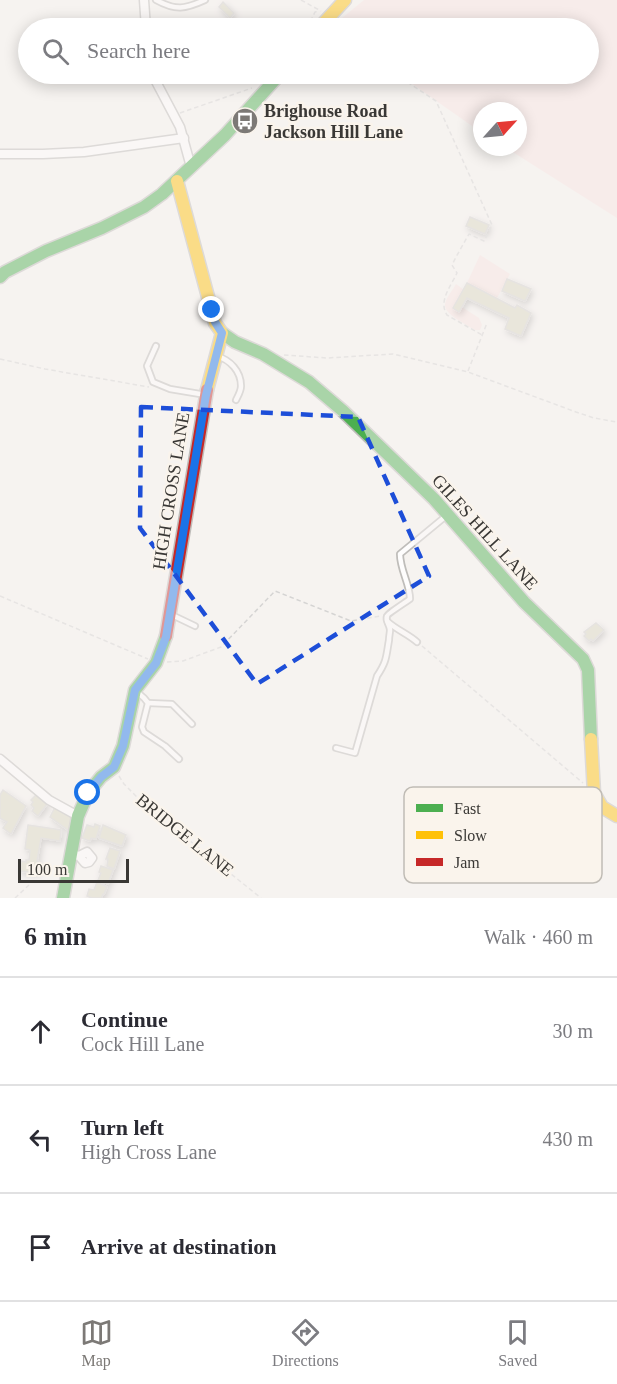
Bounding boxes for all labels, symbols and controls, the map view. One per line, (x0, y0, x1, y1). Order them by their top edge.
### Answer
search box (18, 18, 599, 84)
icon: search (39, 35, 72, 68)
text: Search here (87, 38, 190, 63)
place label: Brighouse Road Jackson Hill Lane (264, 101, 403, 142)
north arrow (473, 102, 527, 156)
bus stop icon: Brighouse Road Jackson Hill Lane (230, 106, 260, 136)
route end (198, 296, 224, 322)
street label: HIGH CROSS LANE (149, 411, 193, 571)
street label: GILES HILL LANE (428, 470, 542, 594)
route start (74, 779, 100, 805)
legend (404, 787, 602, 883)
street label: BRIDGE LANE (132, 790, 238, 880)
text: Fast (454, 800, 481, 817)
text: Slow (454, 827, 487, 844)
text: Jam (454, 854, 480, 871)
scale bar (18, 856, 129, 884)
text: 100 m (27, 861, 67, 878)
text: 6 min (24, 922, 87, 951)
text: Walk · 460 m (484, 926, 593, 948)
text: Continue (81, 1007, 168, 1032)
icon: ahead (24, 1015, 57, 1048)
text: 30 m (552, 1020, 593, 1042)
text: Cock Hill Lane (81, 1033, 204, 1055)
text: Turn left (81, 1115, 164, 1140)
icon: left (24, 1123, 57, 1156)
text: 430 m (542, 1128, 593, 1150)
text: High Cross Lane (81, 1141, 217, 1163)
icon: arrive (24, 1231, 57, 1264)
text: Arrive at destination (81, 1234, 277, 1259)
tab: Map (80, 1316, 113, 1370)
tab: Directions (272, 1316, 339, 1370)
tab: Saved (498, 1316, 537, 1370)

